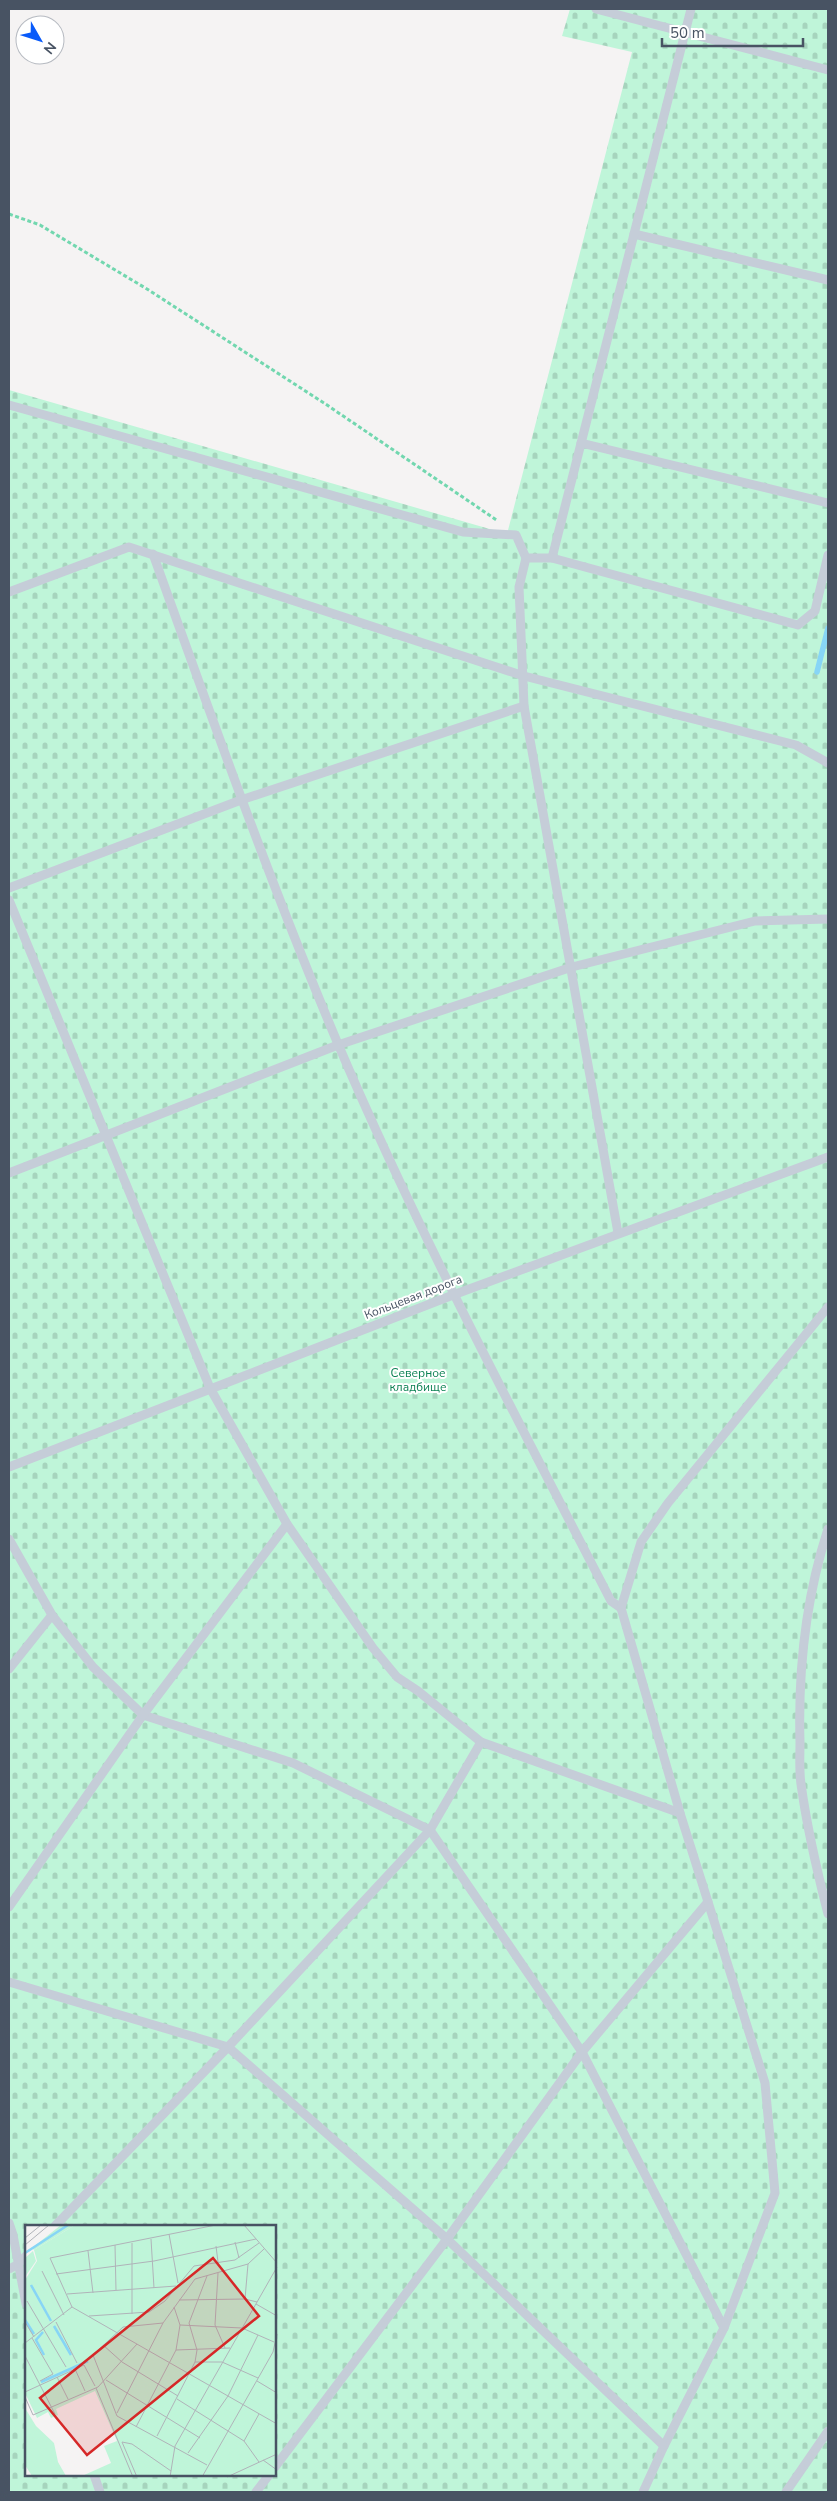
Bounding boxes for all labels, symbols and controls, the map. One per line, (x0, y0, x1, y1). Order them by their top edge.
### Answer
north arrow (15, 15, 65, 65)
scale bar (662, 15, 803, 47)
text: 50 m (670, 23, 705, 43)
text: N (39, 38, 60, 58)
street label: Кольцевая дорога (362, 1271, 464, 1323)
park label: Северное кладбище (390, 1365, 446, 1395)
inset map (25, 2225, 276, 2476)

